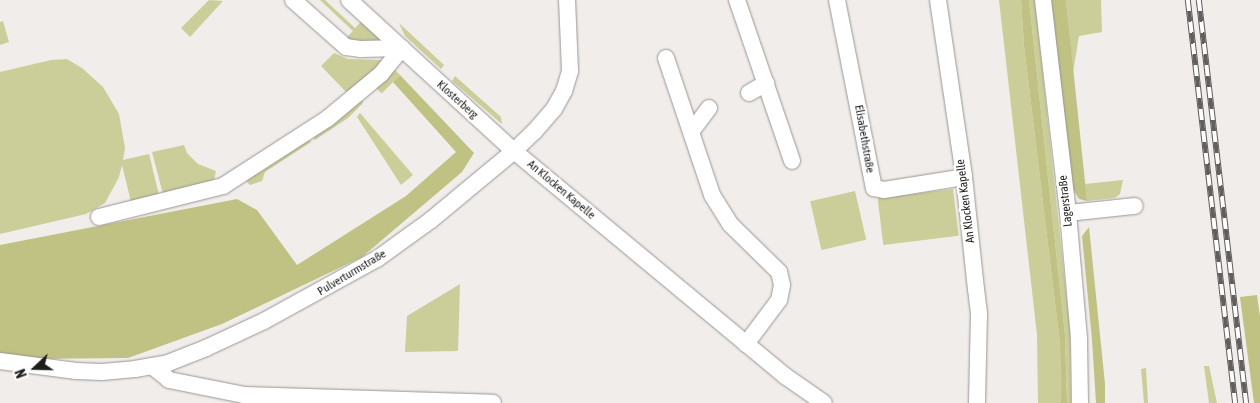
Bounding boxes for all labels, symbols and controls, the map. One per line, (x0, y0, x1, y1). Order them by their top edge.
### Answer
street label: Klosterberg (433, 78, 481, 122)
street label: Elisabethstraße (851, 104, 877, 174)
street label: An Klocken Kapelle (524, 157, 598, 223)
street label: An Klocken Kapelle (954, 158, 978, 244)
street label: Lagerstraße (1056, 174, 1076, 228)
street label: Pulverturmstraße (315, 247, 389, 299)
north arrow (10, 343, 60, 393)
text: N (12, 367, 30, 380)

